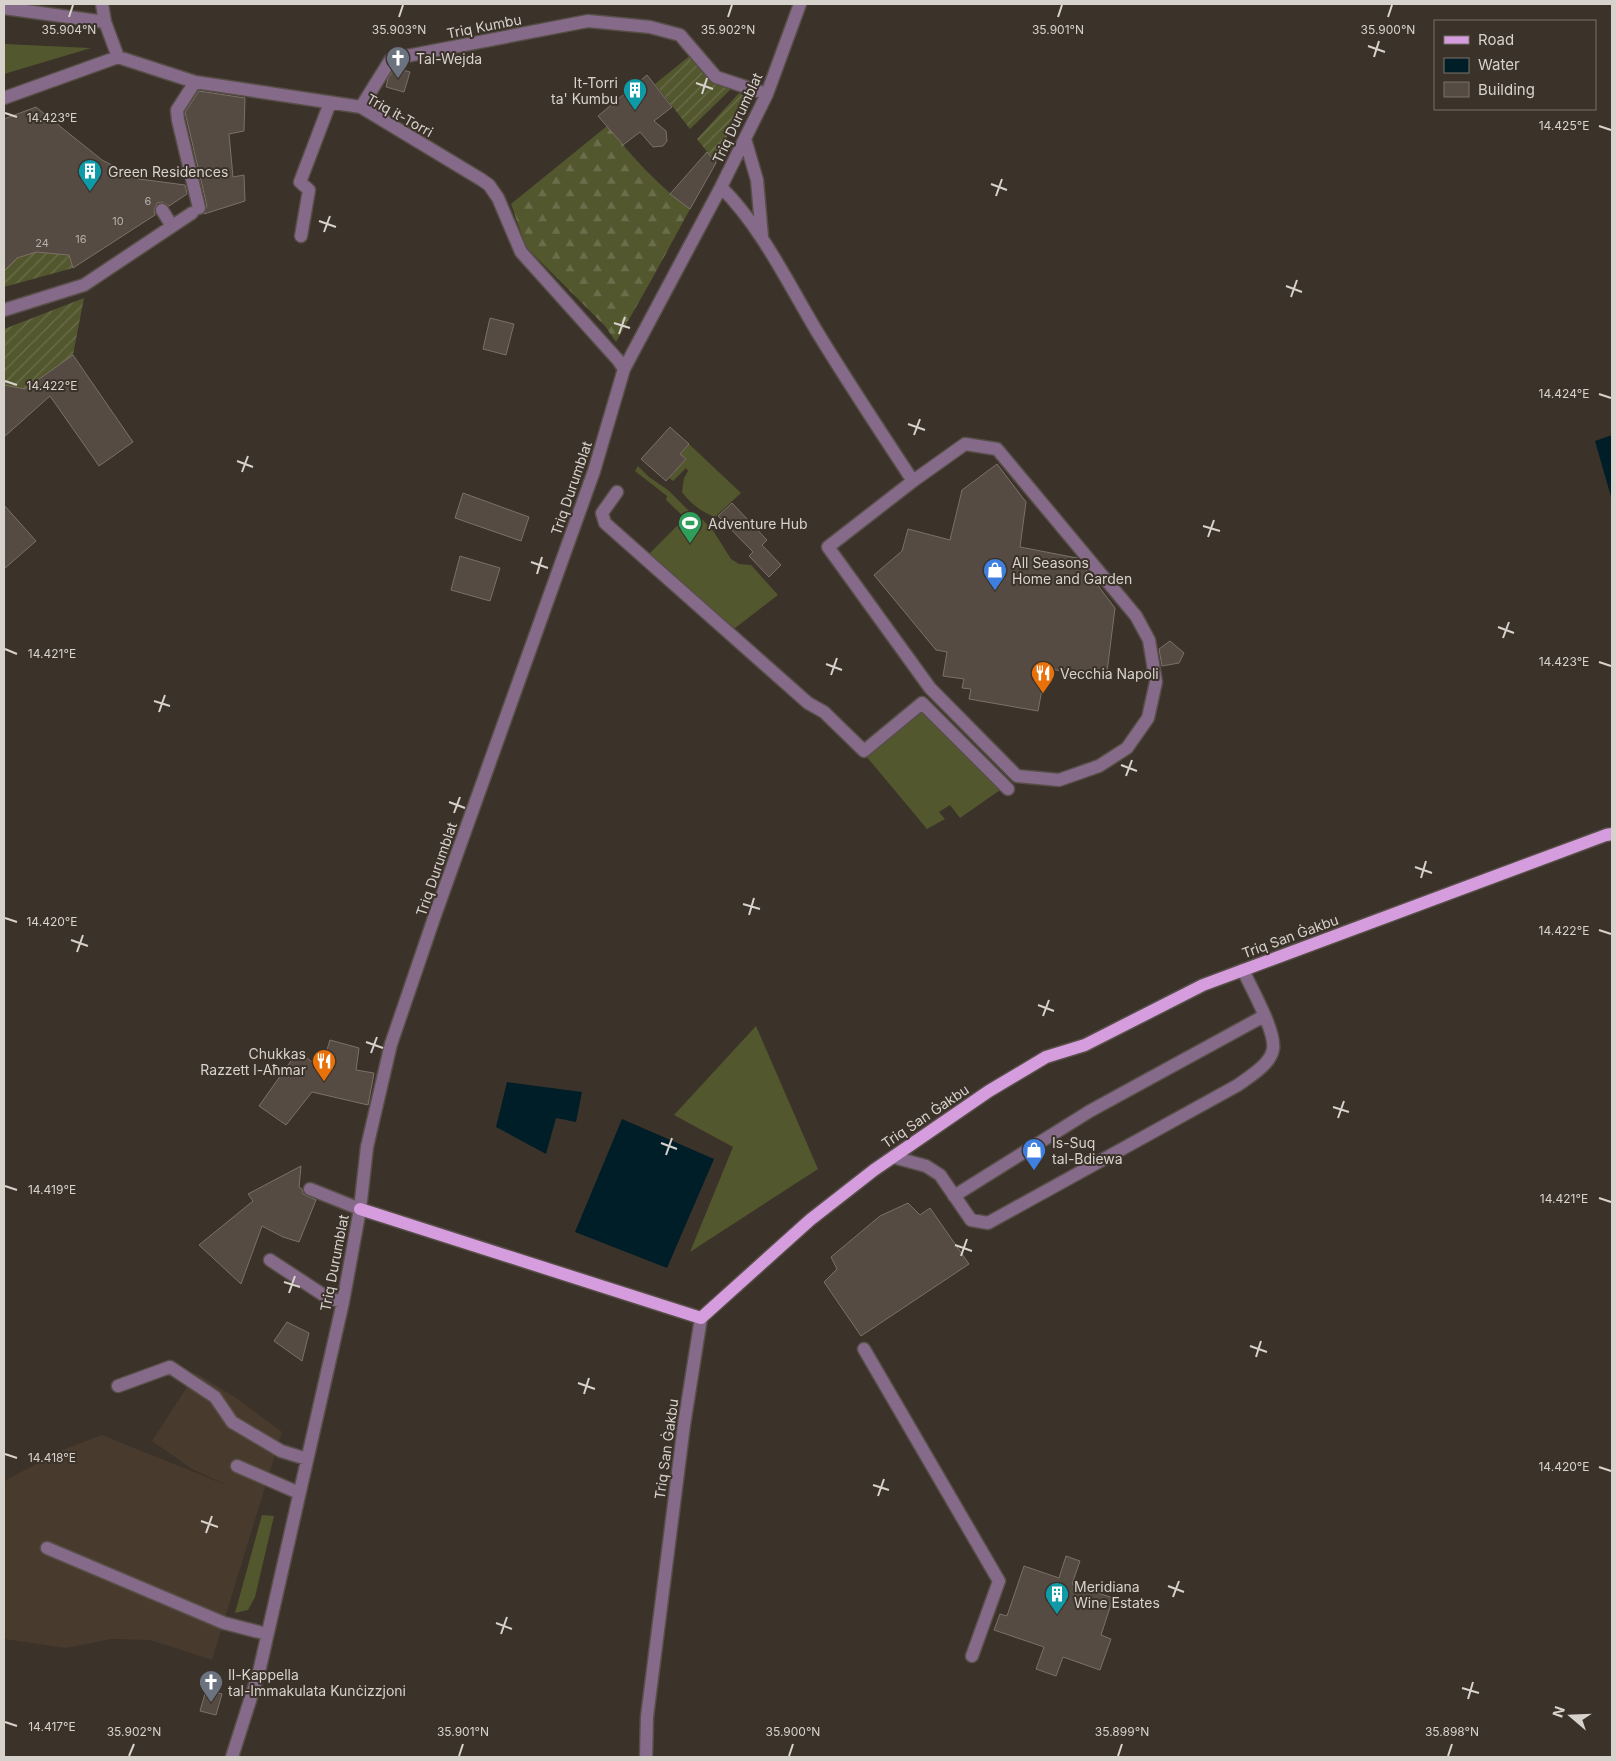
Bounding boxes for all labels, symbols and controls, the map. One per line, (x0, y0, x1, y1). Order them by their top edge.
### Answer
street label: Triq Kumbu (445, 10, 523, 42)
legend (1434, 20, 1596, 110)
text: 35.904°N (42, 22, 96, 37)
text: 35.903°N (372, 22, 426, 37)
text: 35.902°N (701, 22, 755, 37)
text: 35.901°N (1032, 22, 1084, 37)
text: 35.900°N (1361, 22, 1415, 37)
text: Road (1478, 30, 1514, 49)
church icon: Tal-Wejda (385, 45, 411, 79)
place label: Tal-Wejda (416, 50, 482, 67)
text: Water (1478, 55, 1520, 74)
street label: Triq Durumblat (709, 70, 766, 166)
place label: It-Torri ta' Kumbu (551, 74, 618, 107)
building icon: It-Torri ta' Kumbu (622, 77, 648, 111)
text: Building (1478, 80, 1535, 99)
street label: Triq it-Torri (364, 90, 436, 140)
text: 14.423°E (27, 110, 77, 125)
text: 14.425°E (1539, 118, 1589, 133)
building icon: Green Residences (77, 158, 103, 192)
place label: Green Residences (108, 163, 228, 180)
house number: 6 (145, 194, 152, 208)
house number: 10 (112, 214, 124, 228)
house number: 16 (75, 232, 87, 246)
house number: 24 (35, 236, 49, 250)
text: 14.422°E (27, 378, 77, 393)
text: 14.424°E (1539, 386, 1589, 401)
street label: Triq Durumblat (547, 438, 595, 537)
sports icon: Adventure Hub (677, 510, 703, 544)
place label: Adventure Hub (708, 515, 808, 532)
place label: All Seasons Home and Garden (1012, 554, 1132, 587)
shop icon: All Seasons Home and Garden (982, 557, 1008, 591)
text: 14.421°E (28, 646, 76, 661)
text: 14.423°E (1539, 654, 1589, 669)
restaurant icon: Vecchia Napoli (1030, 660, 1056, 694)
place label: Vecchia Napoli (1060, 665, 1159, 682)
street label: Triq Durumblat (412, 819, 460, 918)
street label: Triq San Ġakbu (1239, 911, 1341, 961)
text: 14.420°E (26, 914, 78, 929)
text: 14.422°E (1539, 923, 1589, 938)
place label: Chukkas Razzett l-Aħmar (200, 1045, 306, 1078)
restaurant icon: Chukkas Razzett l-Aħmar (311, 1048, 337, 1082)
street label: Triq San Ġakbu (878, 1081, 972, 1151)
place label: Is-Suq tal-Bdiewa (1052, 1134, 1123, 1167)
shop icon: Is-Suq tal-Bdiewa (1021, 1137, 1047, 1171)
text: 14.419°E (28, 1182, 76, 1197)
text: 14.421°E (1540, 1191, 1588, 1206)
street label: Triq Durumblat (316, 1213, 352, 1313)
street label: Triq San Ġakbu (651, 1398, 681, 1500)
text: 14.418°E (28, 1450, 76, 1465)
text: 14.420°E (1538, 1459, 1590, 1474)
place label: Meridiana Wine Estates (1074, 1578, 1160, 1611)
building icon: Meridiana Wine Estates (1044, 1581, 1070, 1615)
place label: Il-Kappella tal-Immakulata Kunċizzjoni (228, 1666, 406, 1699)
church icon: Il-Kappella tal-Immakulata Kunċizzjoni (198, 1669, 224, 1703)
north arrow (1546, 1691, 1596, 1741)
text: N (1548, 1704, 1568, 1719)
text: 14.417°E (28, 1719, 76, 1734)
text: 35.902°N (107, 1724, 161, 1739)
text: 35.901°N (437, 1724, 489, 1739)
text: 35.900°N (766, 1724, 820, 1739)
text: 35.899°N (1095, 1724, 1149, 1739)
text: 35.898°N (1425, 1724, 1479, 1739)

